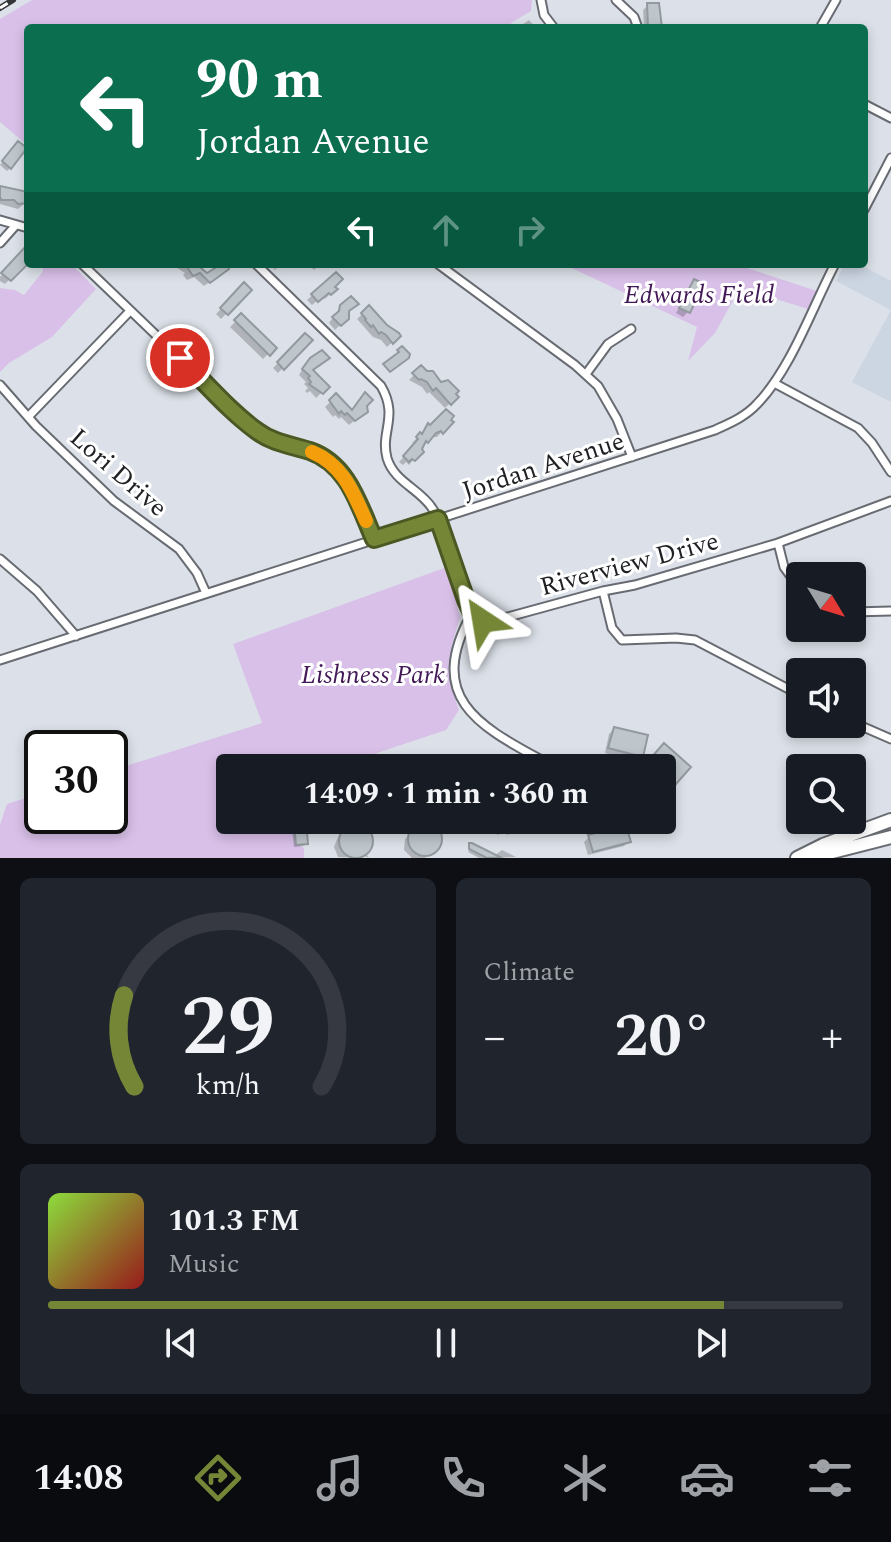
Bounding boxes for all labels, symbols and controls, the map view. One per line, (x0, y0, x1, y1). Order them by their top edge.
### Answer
text: 90 m (196, 38, 323, 123)
icon: left (64, 56, 168, 160)
text: Jordan Avenue (196, 115, 430, 170)
icon: left (340, 208, 384, 252)
icon: ahead (424, 208, 468, 252)
icon: right (508, 208, 552, 252)
park label: Edwards Field (624, 275, 774, 315)
pin (146, 324, 214, 392)
icon: arrive (158, 336, 202, 380)
street label: Lori Drive (60, 419, 176, 527)
street label: Jordan Avenue (457, 421, 630, 511)
street label: Riverview Drive (535, 521, 723, 607)
north arrow (786, 562, 866, 642)
map controls (786, 562, 866, 834)
position arrow (441, 579, 525, 663)
park label: Lishness Park (301, 655, 445, 695)
button: sound (786, 658, 866, 738)
speed limit sign: 30 (24, 730, 128, 834)
button: search (786, 754, 866, 834)
text: 14:09 · 1 min · 360 m (303, 771, 589, 817)
text: Climate (484, 952, 575, 992)
text: 29 (181, 965, 274, 1092)
text: 20° (615, 991, 712, 1083)
text: − (484, 1004, 506, 1071)
text: + (821, 1004, 843, 1071)
text: km/h (196, 1064, 260, 1107)
text: 101.3 FM (168, 1198, 300, 1244)
text: Music (168, 1244, 239, 1284)
icon: previous (159, 1321, 203, 1365)
icon: pause (424, 1321, 468, 1365)
icon: next (689, 1321, 733, 1365)
icon: directions (190, 1450, 246, 1506)
icon: music (312, 1450, 368, 1506)
icon: phone (435, 1450, 491, 1506)
icon: climate (557, 1450, 613, 1506)
icon: car (679, 1450, 735, 1506)
icon: filters (802, 1450, 858, 1506)
text: 14:08 (33, 1451, 124, 1506)

